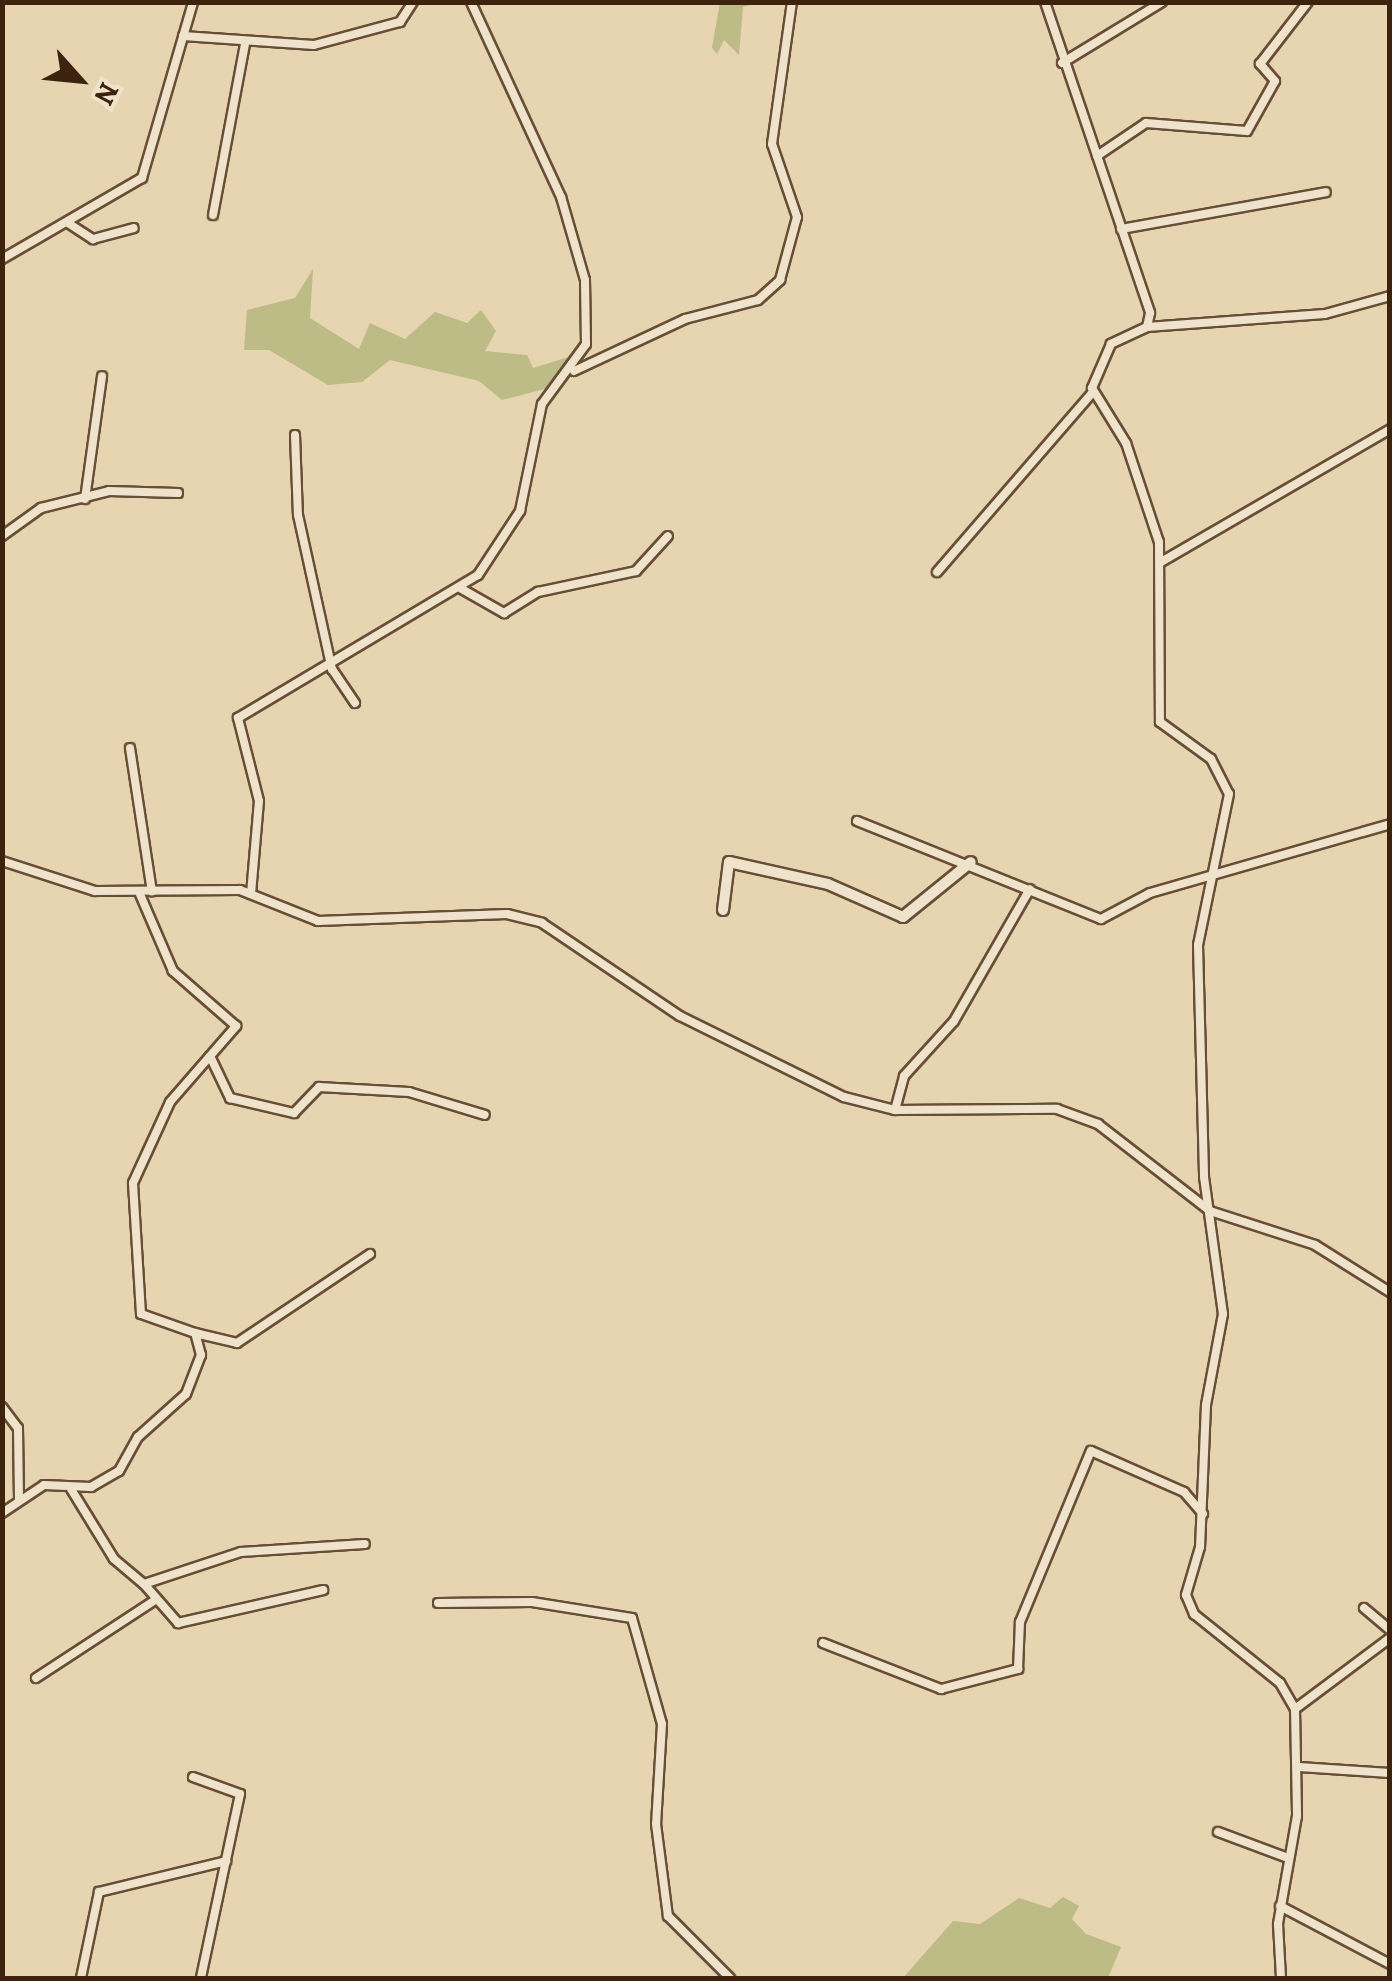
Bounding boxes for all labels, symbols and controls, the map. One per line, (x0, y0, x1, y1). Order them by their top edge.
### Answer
north arrow (30, 30, 130, 130)
text: N (85, 76, 128, 111)

